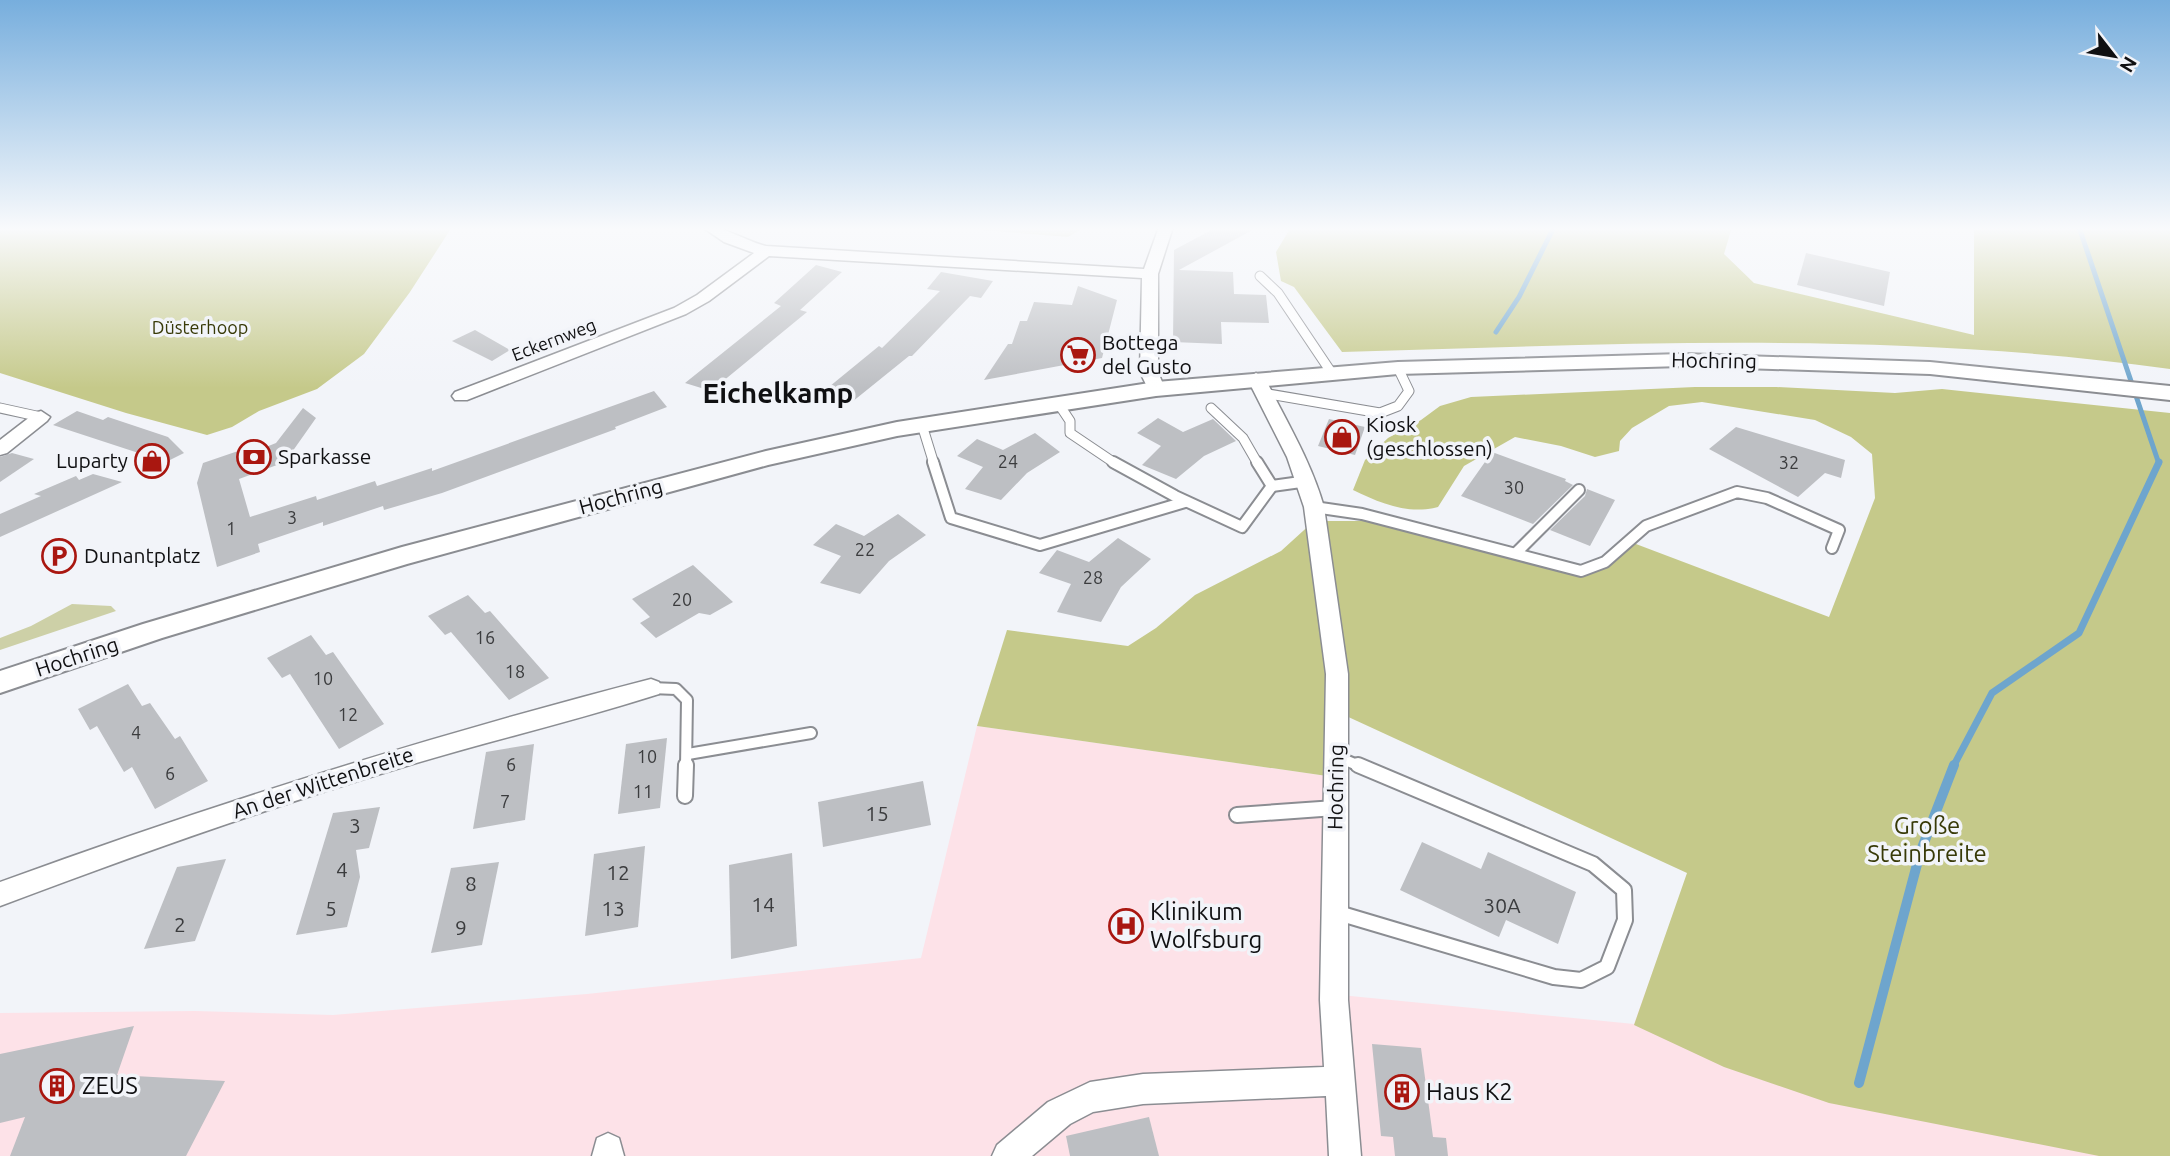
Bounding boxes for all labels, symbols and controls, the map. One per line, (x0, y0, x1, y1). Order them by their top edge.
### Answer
north arrow (2079, 21, 2149, 91)
text: N (2115, 53, 2142, 77)
street label: Eckernweg (509, 314, 599, 364)
park label: Düsterhoop (152, 317, 248, 337)
place label: Bottega del Gusto (1102, 330, 1192, 378)
supermarket icon: Bottega del Gusto (1059, 336, 1097, 374)
street label: Hochring (1671, 347, 1757, 373)
district label: Eichelkamp (703, 377, 853, 408)
place label: Kiosk (geschlossen) (1366, 412, 1493, 460)
shop icon: Kiosk (geschlossen) (1323, 418, 1361, 456)
bank icon: Sparkasse (235, 438, 273, 476)
shop icon: Luparty (133, 442, 171, 480)
place label: Sparkasse (278, 444, 371, 468)
place label: Luparty (56, 448, 128, 472)
house number: 24 (998, 451, 1018, 471)
house number: 32 (1779, 452, 1799, 472)
street label: Hochring (576, 473, 665, 519)
house number: 30 (1504, 477, 1524, 497)
house number: 3 (287, 507, 297, 527)
house number: 1 (226, 518, 236, 538)
parking icon: Dunantplatz (40, 537, 78, 575)
house number: 22 (855, 539, 875, 559)
place label: Dunantplatz (84, 543, 200, 567)
house number: 28 (1083, 567, 1103, 587)
house number: 20 (672, 589, 692, 609)
house number: 16 (475, 627, 495, 647)
street label: Hochring (32, 631, 121, 681)
house number: 18 (505, 661, 525, 681)
house number: 10 (313, 668, 333, 688)
house number: 12 (338, 704, 358, 724)
house number: 4 (131, 722, 141, 742)
street label: An der Wittenbreite (229, 741, 416, 823)
street label: Hochring (1322, 744, 1348, 830)
house number: 10 (637, 746, 657, 766)
house number: 6 (506, 754, 516, 774)
house number: 6 (165, 763, 175, 783)
house number: 11 (633, 781, 653, 801)
house number: 7 (500, 791, 510, 811)
house number: 15 (865, 801, 889, 825)
park label: Große Steinbreite (1867, 812, 1987, 867)
house number: 3 (349, 813, 361, 837)
house number: 4 (336, 857, 348, 881)
house number: 12 (606, 860, 630, 884)
house number: 8 (465, 871, 477, 895)
house number: 14 (751, 892, 775, 916)
house number: 30A (1483, 893, 1521, 917)
house number: 5 (325, 896, 337, 920)
house number: 13 (601, 896, 625, 920)
place label: Klinikum Wolfsburg (1150, 898, 1262, 953)
hospital icon: Klinikum Wolfsburg (1107, 907, 1145, 945)
house number: 2 (174, 912, 186, 936)
house number: 9 (455, 915, 467, 939)
building icon: ZEUS (38, 1067, 76, 1105)
place label: ZEUS (82, 1072, 138, 1099)
building icon: Haus K2 (1383, 1073, 1421, 1111)
place label: Haus K2 (1426, 1078, 1513, 1105)

